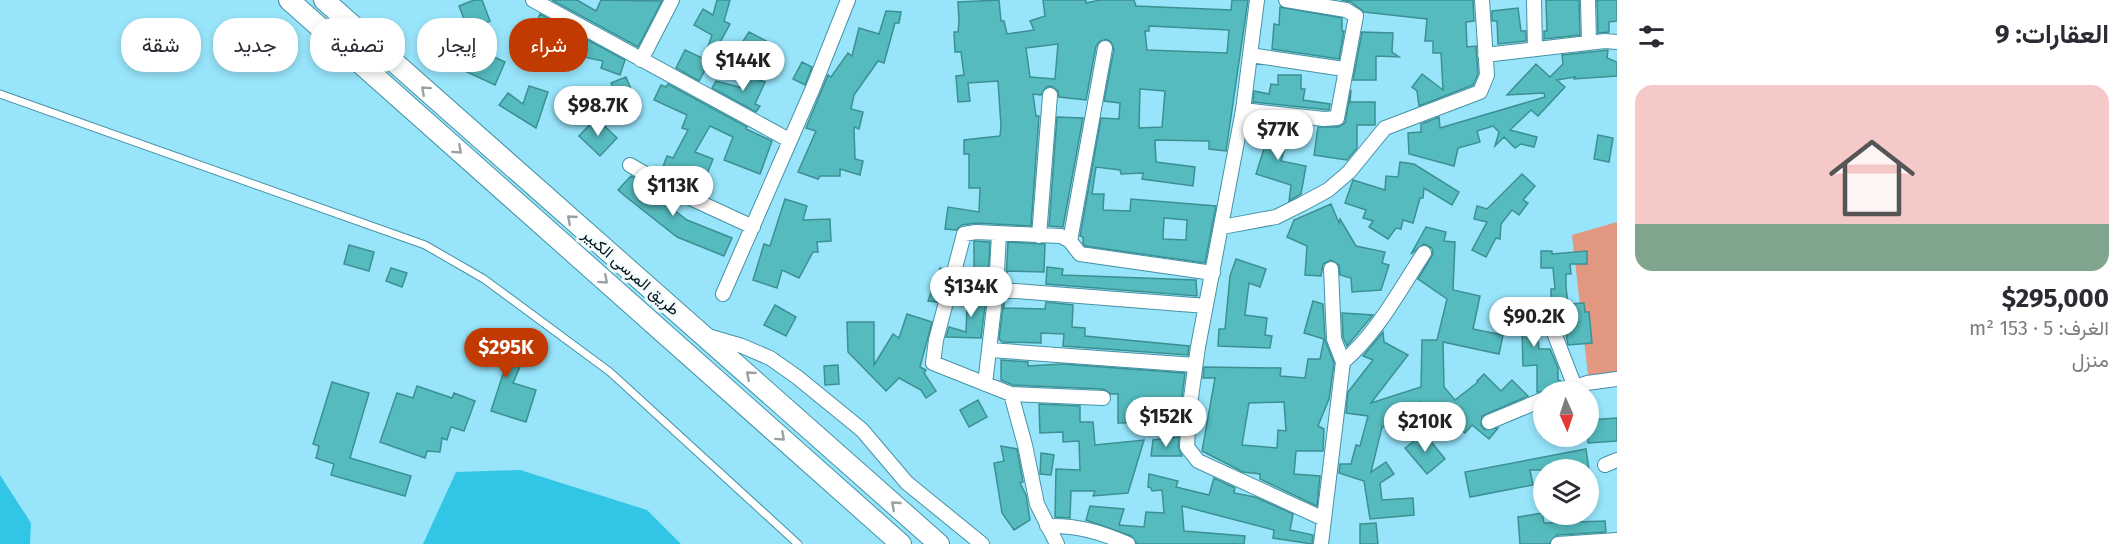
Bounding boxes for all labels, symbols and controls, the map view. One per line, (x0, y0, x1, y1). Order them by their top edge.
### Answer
chip: شقة (121, 18, 201, 72)
chip: جديد (213, 18, 298, 72)
chip: تصفية (310, 18, 405, 72)
chip: إيجار (417, 18, 497, 72)
chip: شراء (509, 18, 588, 72)
text: العقارات: 9 (1995, 19, 2109, 50)
icon: filters (1635, 20, 1668, 53)
pin: $144K (701, 41, 785, 92)
text: $144K (716, 48, 770, 72)
one-way arrow (421, 86, 432, 97)
pin: $98.7K (549, 86, 647, 137)
text: $98.7K (568, 93, 628, 117)
pin: $77K (1242, 110, 1314, 161)
text: $77K (1257, 117, 1299, 141)
icon: home (1818, 124, 1926, 232)
one-way arrow (451, 143, 462, 154)
pin: $113K (631, 166, 715, 217)
text: $113K (647, 173, 699, 197)
one-way arrow (567, 215, 578, 226)
street label: طريق المرسى الكبير (577, 224, 683, 320)
pin: $134K (929, 267, 1013, 318)
one-way arrow (597, 273, 608, 284)
text: $134K (944, 274, 998, 298)
text: $295,000 (2002, 283, 2109, 314)
pin: $90.2K (1485, 297, 1583, 348)
text: $90.2K (1503, 304, 1565, 328)
text: الغرف: 5 · 153 m² (1969, 316, 2109, 340)
pin: $295K (464, 328, 548, 379)
text: $295K (478, 335, 534, 359)
text: منزل (2072, 348, 2109, 372)
one-way arrow (746, 371, 757, 382)
north arrow (1533, 381, 1599, 447)
map controls (1533, 381, 1599, 525)
pin: $152K (1124, 397, 1208, 448)
pin: $210K (1383, 402, 1467, 453)
text: $152K (1140, 404, 1192, 428)
text: $210K (1398, 409, 1452, 433)
one-way arrow (774, 430, 785, 441)
button: layers (1533, 459, 1599, 525)
one-way arrow (891, 501, 902, 512)

